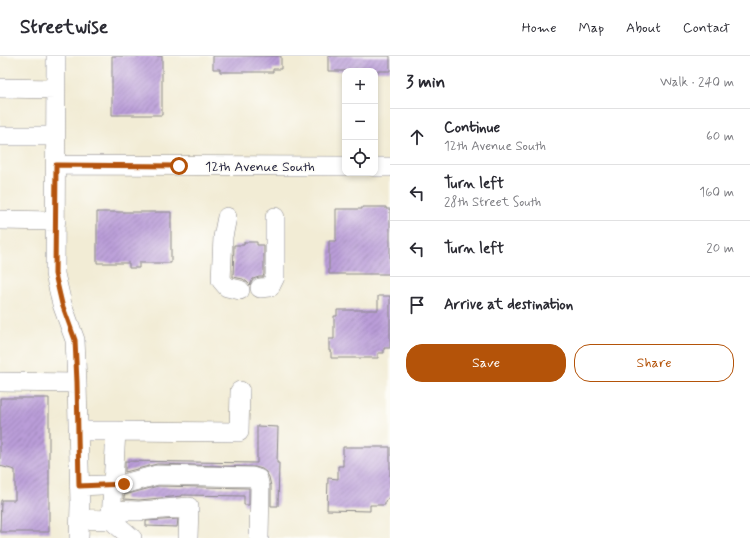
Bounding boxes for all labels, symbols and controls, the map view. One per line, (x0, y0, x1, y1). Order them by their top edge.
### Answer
text: Streetwise (20, 15, 108, 40)
text: Home (522, 19, 556, 37)
text: Map (578, 19, 604, 37)
text: About (626, 19, 661, 37)
text: Contact (683, 19, 730, 37)
map controls (342, 68, 378, 176)
button: + (342, 68, 378, 104)
text: 3 min (406, 71, 445, 93)
text: Walk · 240 m (660, 74, 734, 91)
button: − (342, 104, 378, 140)
text: Continue (444, 118, 500, 138)
icon: ahead (406, 126, 428, 148)
text: 60 m (706, 128, 734, 145)
text: 12th Avenue South (444, 138, 546, 155)
button: locate (342, 140, 378, 176)
route start (170, 157, 188, 175)
street label: 12th Avenue South (205, 158, 315, 176)
text: Turn left (444, 174, 504, 194)
icon: left (406, 182, 428, 204)
text: 160 m (699, 184, 734, 201)
text: 28th Street South (444, 194, 541, 211)
icon: left (406, 238, 428, 260)
text: Turn left (444, 239, 504, 259)
text: 20 m (706, 240, 734, 257)
icon: arrive (406, 294, 428, 316)
text: Arrive at destination (444, 295, 573, 315)
button: Save (406, 344, 566, 382)
button: Share (574, 344, 734, 382)
route end (115, 475, 133, 493)

